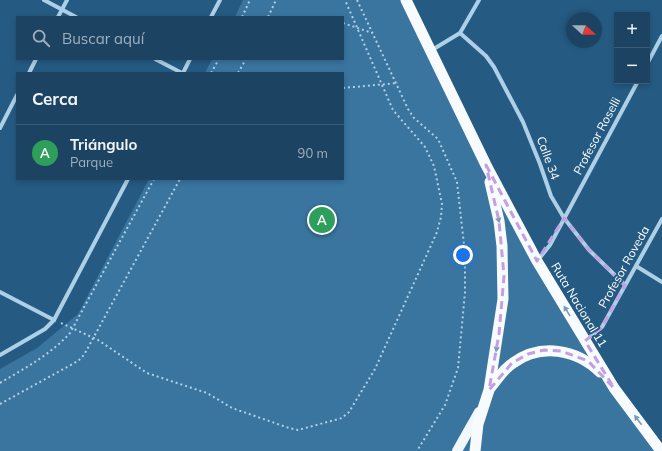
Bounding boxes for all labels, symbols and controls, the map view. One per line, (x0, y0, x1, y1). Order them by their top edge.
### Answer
north arrow (566, 12, 602, 48)
map controls (614, 12, 650, 84)
button: + (614, 12, 650, 48)
search box (16, 16, 344, 60)
icon: search (30, 27, 52, 49)
text: Buscar aquí (62, 29, 144, 48)
button: − (614, 48, 650, 84)
text: Cerca (32, 88, 78, 109)
street label: Profesor Roselli (570, 94, 623, 177)
street label: Calle 34 (534, 134, 563, 182)
text: Triángulo (70, 135, 137, 154)
text: A (40, 145, 50, 161)
text: 90 m (298, 145, 328, 161)
text: Parque (70, 154, 113, 170)
pin: A (309, 205, 335, 235)
one-way arrow (496, 211, 502, 223)
street label: Profesor Roveda (595, 223, 652, 310)
your location (453, 245, 473, 265)
street label: Ruta Nacional 11 (548, 260, 611, 350)
one-way arrow (563, 306, 571, 316)
one-way arrow (494, 340, 500, 352)
one-way arrow (634, 414, 642, 425)

